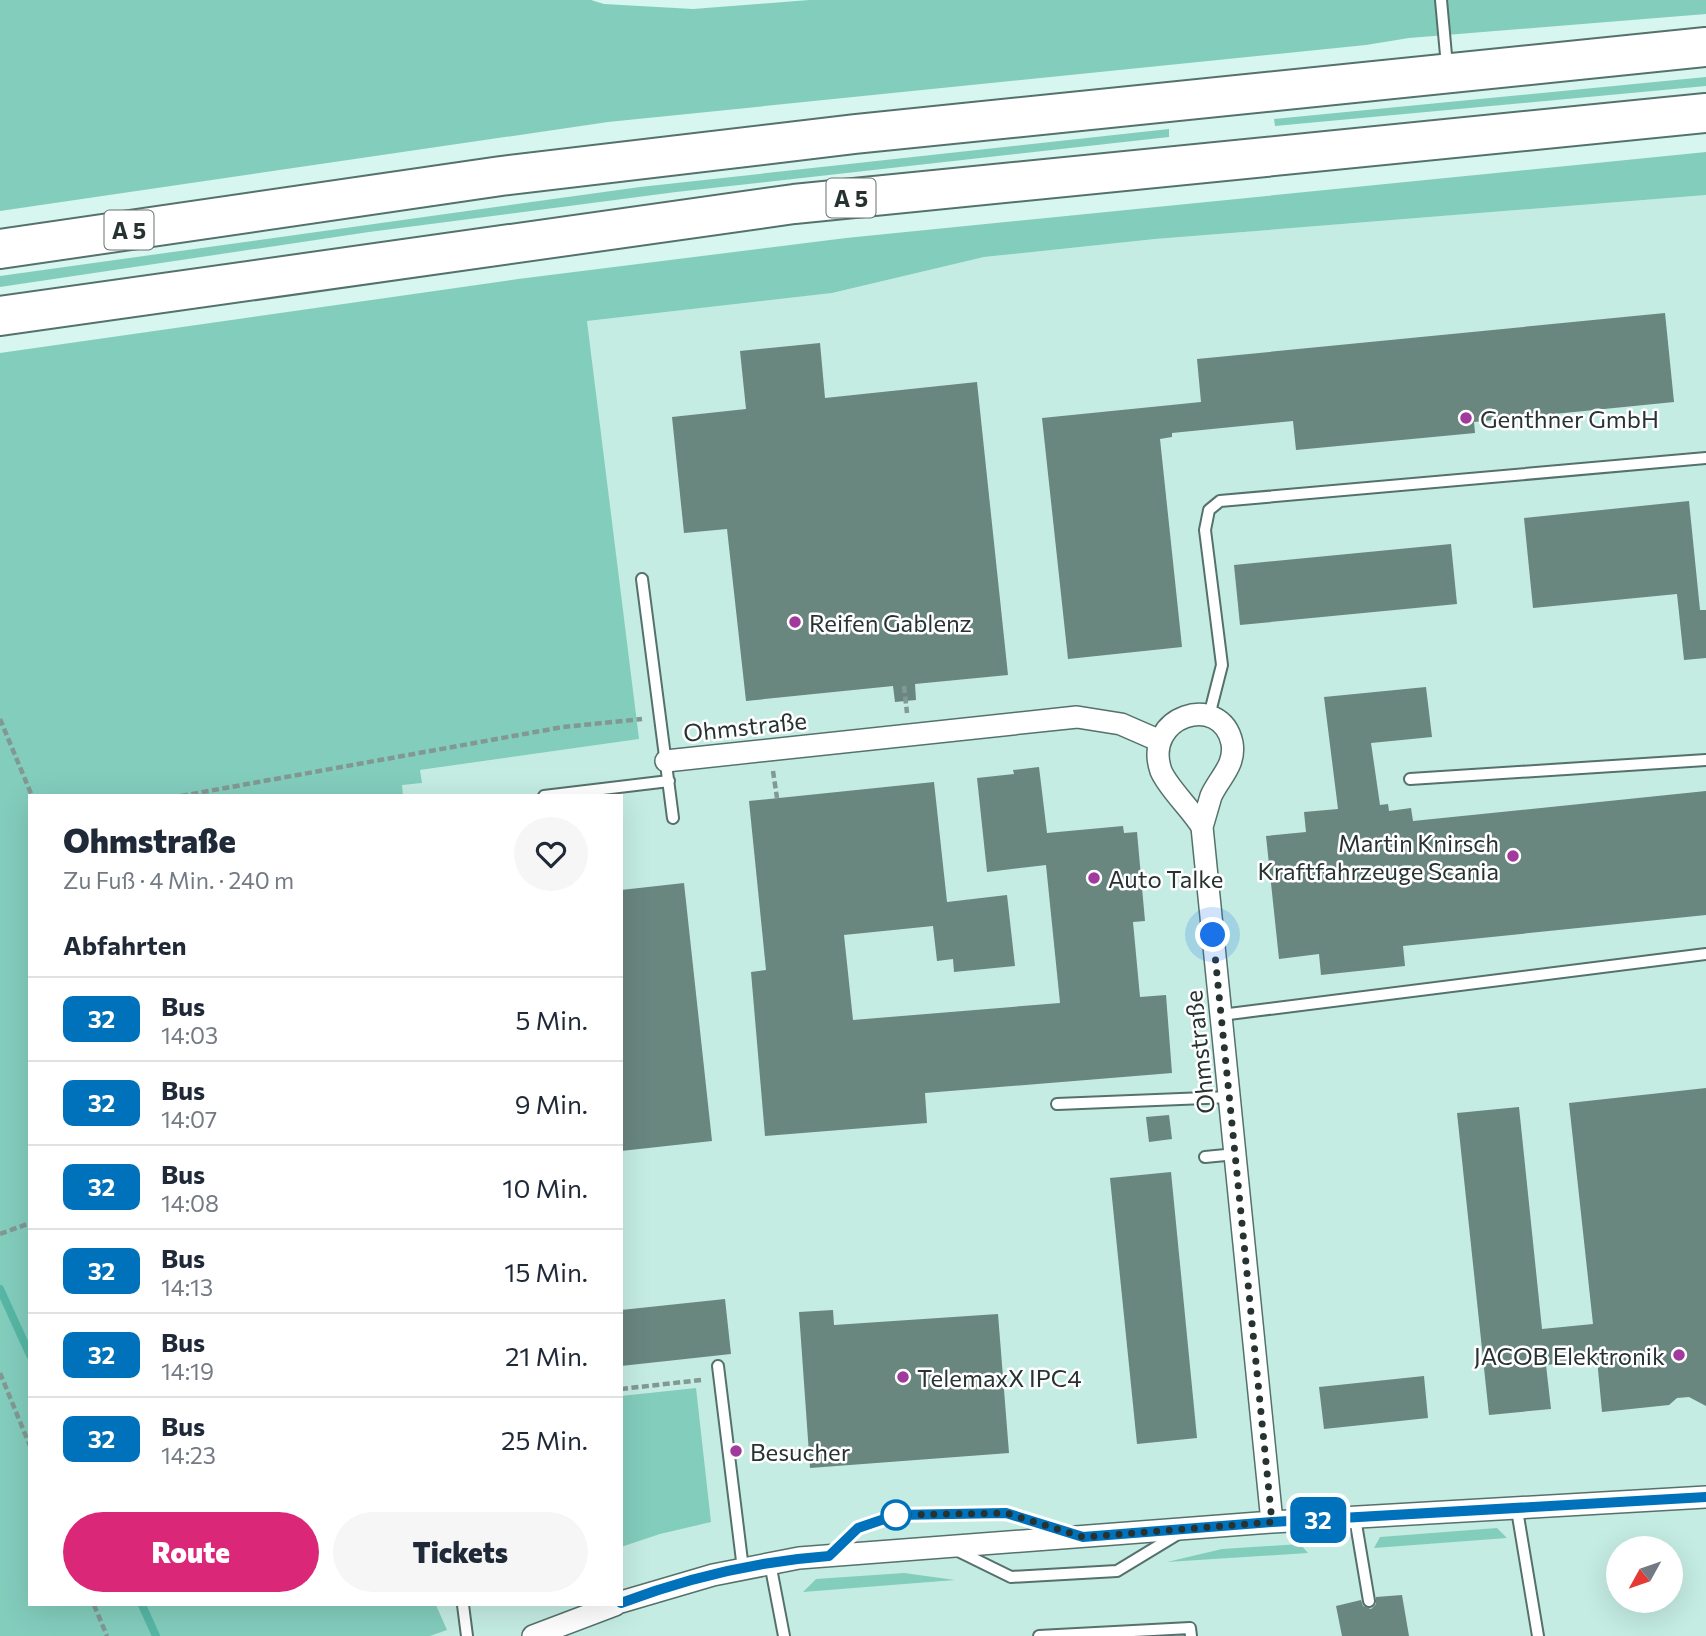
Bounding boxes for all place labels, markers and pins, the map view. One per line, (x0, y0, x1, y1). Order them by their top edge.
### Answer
place label: Genthner GmbH (1480, 404, 1659, 433)
marker: Genthner GmbH (1458, 410, 1474, 426)
place label: Reifen Gablenz (809, 608, 972, 637)
marker: Reifen Gablenz (787, 614, 803, 630)
place label: Martin Knirsch Kraftfahrzeuge Scania (1258, 828, 1499, 885)
marker: Martin Knirsch Kraftfahrzeuge Scania (1505, 848, 1521, 864)
place label: Auto Talke (1108, 864, 1223, 893)
marker: Auto Talke (1086, 870, 1102, 886)
place label: JACOB Elektronik (1474, 1341, 1665, 1370)
marker: JACOB Elektronik (1671, 1347, 1687, 1363)
place label: TelemaxX IPC4 (917, 1363, 1082, 1392)
marker: TelemaxX IPC4 (895, 1369, 911, 1385)
place label: Besucher (750, 1437, 851, 1466)
marker: Besucher (728, 1443, 744, 1459)
unlabelled marker (881, 1500, 911, 1530)

